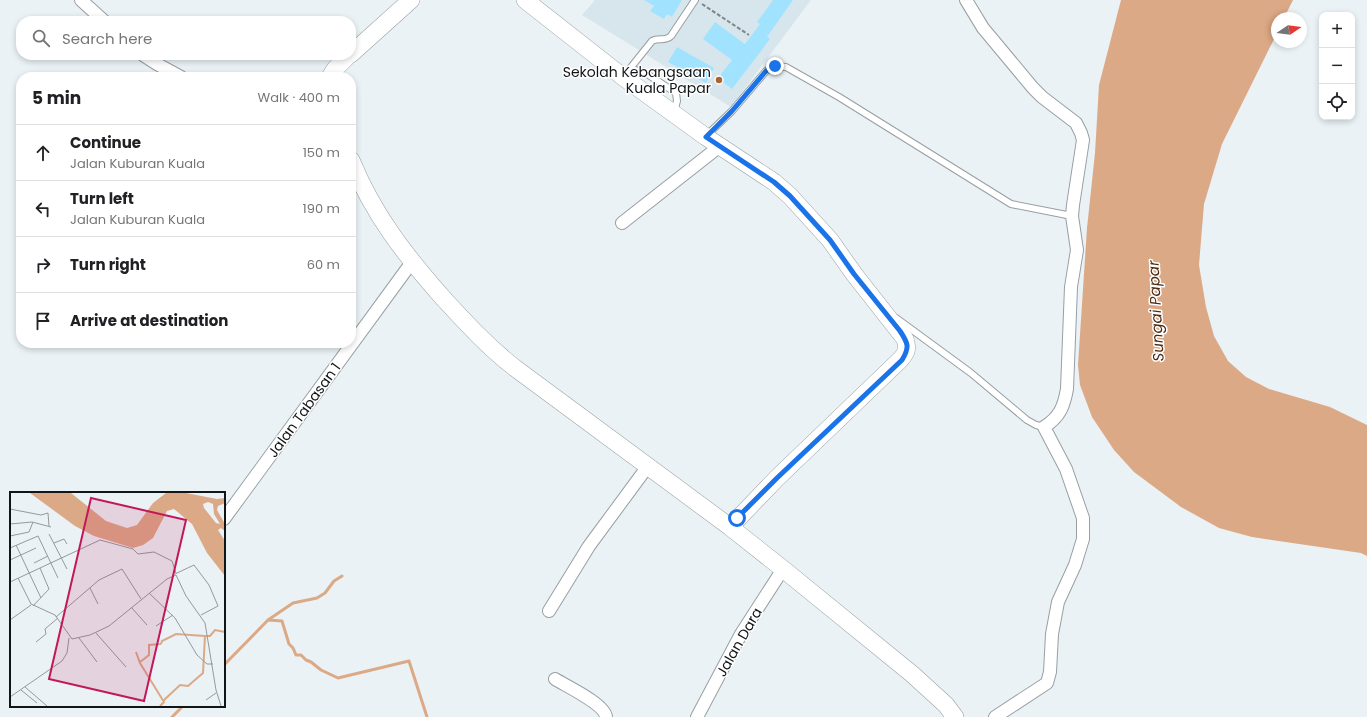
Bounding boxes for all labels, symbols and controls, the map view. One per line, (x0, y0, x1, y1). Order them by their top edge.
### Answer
north arrow (1271, 12, 1307, 48)
map controls (1319, 12, 1355, 120)
button: + (1319, 12, 1355, 48)
search box (16, 16, 356, 60)
icon: search (30, 27, 52, 49)
text: Search here (62, 28, 152, 49)
button: − (1319, 48, 1355, 84)
route end (766, 57, 784, 75)
place label: Sekolah Kebangsaan Kuala Papar (563, 62, 711, 98)
marker: Sekolah Kebangsaan Kuala Papar (714, 75, 724, 85)
button: locate (1319, 84, 1355, 120)
text: 5 min (32, 86, 81, 110)
text: Walk · 400 m (258, 88, 340, 107)
text: Continue (70, 132, 141, 153)
icon: ahead (32, 142, 54, 164)
text: 150 m (303, 143, 340, 162)
text: Jalan Kuburan Kuala (70, 154, 205, 173)
text: Turn left (70, 188, 134, 209)
icon: left (32, 198, 54, 220)
text: 190 m (303, 199, 340, 218)
text: Jalan Kuburan Kuala (70, 210, 205, 229)
icon: right (32, 254, 54, 276)
text: Turn right (70, 254, 146, 275)
text: 60 m (307, 255, 340, 274)
water label: Sungai Papar (1142, 260, 1169, 362)
icon: arrive (32, 310, 54, 332)
text: Arrive at destination (70, 310, 228, 331)
street label: Jalan Tabasan 1 (263, 359, 345, 461)
inset map (10, 492, 225, 707)
route start (728, 509, 746, 527)
street label: Jalan Dara (711, 604, 767, 680)

